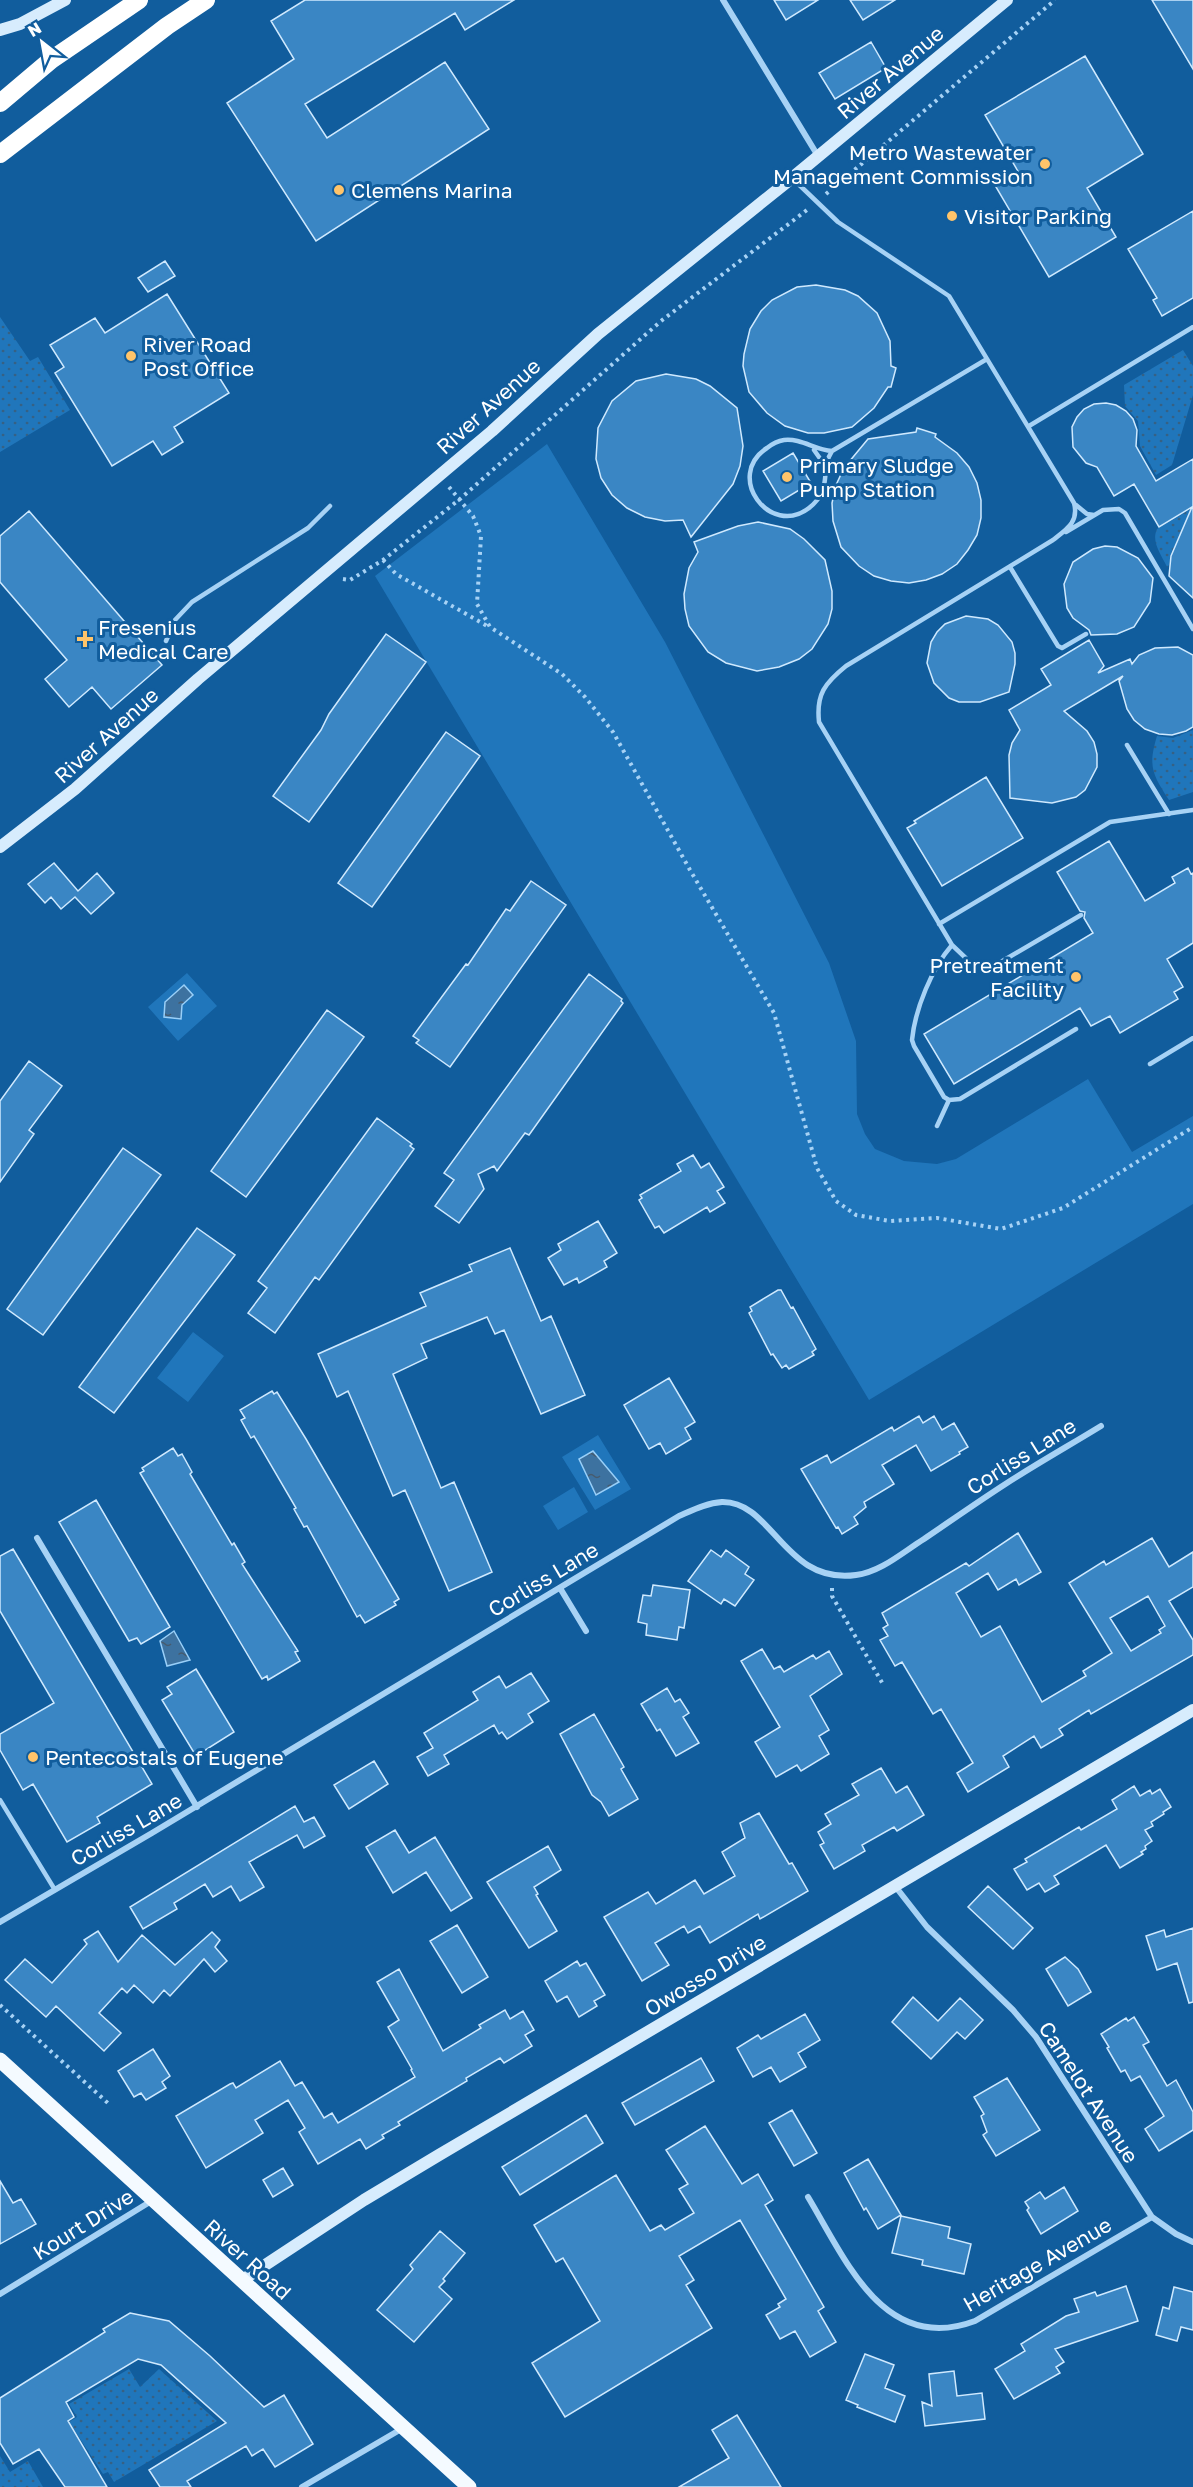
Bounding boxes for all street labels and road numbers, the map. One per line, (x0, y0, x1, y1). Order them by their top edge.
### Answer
street label: River Avenue (831, 20, 949, 124)
street label: River Avenue (431, 353, 545, 459)
street label: River Avenue (49, 682, 163, 788)
street label: Corliss Lane (961, 1412, 1081, 1500)
street label: Corliss Lane (483, 1536, 603, 1622)
street label: Corliss Lane (66, 1787, 186, 1871)
street label: Owosso Drive (640, 1929, 770, 2021)
street label: Camelot Avenue (1033, 2016, 1145, 2168)
street label: Kourt Drive (28, 2183, 138, 2265)
street label: Heritage Avenue (958, 2211, 1116, 2317)
street label: River Road (199, 2213, 297, 2305)

